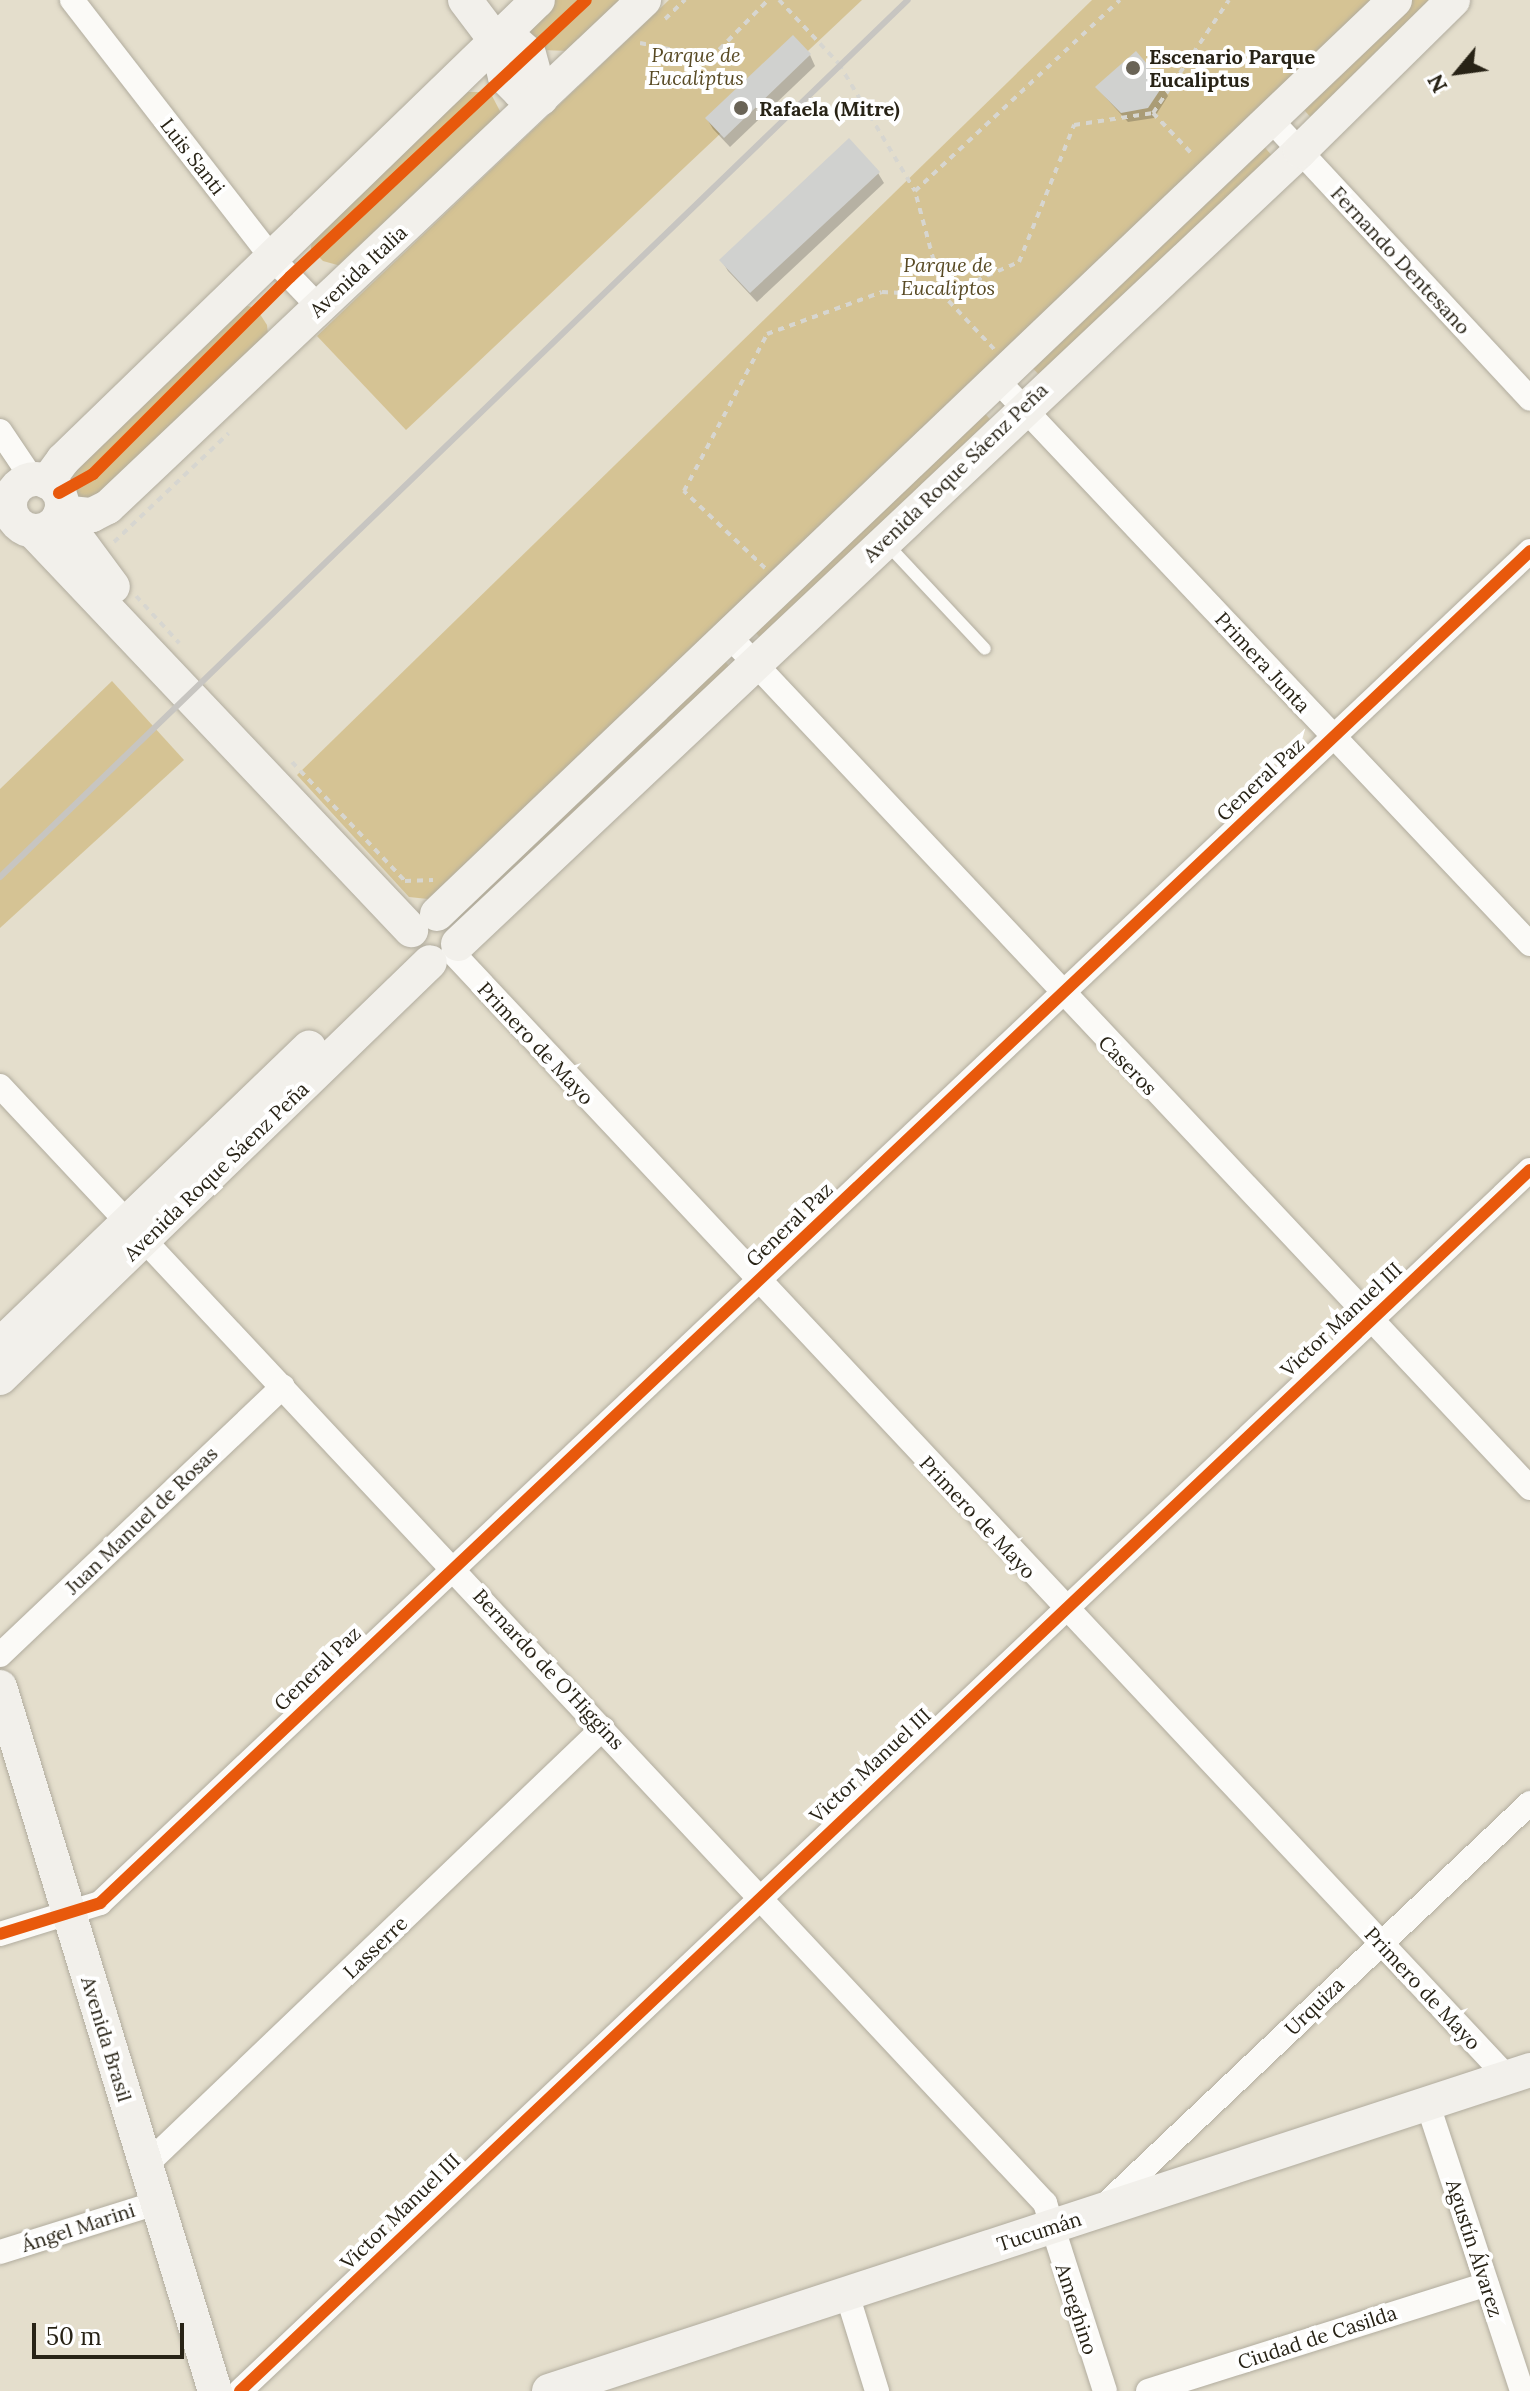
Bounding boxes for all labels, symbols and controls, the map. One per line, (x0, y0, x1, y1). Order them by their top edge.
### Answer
north arrow (1418, 32, 1498, 112)
park label: Parque de Eucaliptus (648, 42, 744, 89)
place label: Escenario Parque Eucaliptus (1149, 44, 1315, 91)
marker: Escenario Parque Eucaliptus (1124, 59, 1142, 77)
text: N (1421, 69, 1453, 98)
place label: Rafaela (Mitre) (759, 96, 900, 120)
marker: Rafaela (Mitre) (730, 97, 752, 119)
street label: Luis Santi (156, 113, 230, 199)
street label: Fernando Dentesano (1326, 181, 1476, 339)
street label: Avenida Italia (304, 220, 412, 322)
park label: Parque de Eucaliptos (901, 253, 995, 300)
street label: Avenida Roque Sáenz Peña (858, 377, 1052, 567)
street label: Primera Junta (1210, 607, 1316, 717)
street label: General Paz (1211, 732, 1309, 826)
street label: Primero de Mayo (473, 977, 599, 1109)
street label: Caseros (1094, 1030, 1162, 1100)
street label: Avenida Roque Sáenz Peña (119, 1076, 313, 1266)
street label: General Paz (741, 1177, 837, 1271)
street label: Victor Manuel III (1276, 1257, 1406, 1381)
street label: Juan Manuel de Rosas (60, 1441, 222, 1599)
street label: Primero de Mayo (915, 1451, 1041, 1583)
street label: Bernardo de O'Higgins (468, 1584, 630, 1754)
street label: General Paz (269, 1621, 365, 1715)
street label: Victor Manuel III (805, 1703, 935, 1827)
street label: Lasserre (338, 1911, 412, 1983)
street label: Primero de Mayo (1360, 1922, 1486, 2054)
street label: Urquiza (1279, 1972, 1349, 2040)
street label: Avenida Brasil (77, 1973, 137, 2105)
street label: Victor Manuel III (335, 2148, 465, 2274)
street label: Agustín Álvarez (1441, 2176, 1509, 2320)
street label: Ángel Marini (18, 2197, 138, 2257)
street label: Tucumán (994, 2206, 1084, 2256)
street label: Ameghino (1051, 2260, 1103, 2358)
street label: Ciudad de Casilda (1234, 2300, 1400, 2374)
scale bar (36, 2307, 188, 2357)
text: 50 m (46, 2321, 102, 2352)

